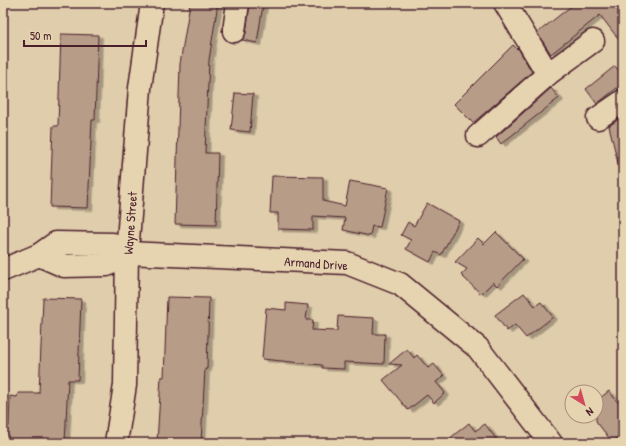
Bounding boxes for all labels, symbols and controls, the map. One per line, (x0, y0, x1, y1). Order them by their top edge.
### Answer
scale bar (24, 22, 146, 48)
text: 50 m (30, 27, 51, 44)
street label: Wayne Street (119, 190, 141, 255)
street label: Armand Drive (284, 252, 348, 274)
north arrow (564, 384, 604, 424)
text: N (583, 405, 597, 419)

